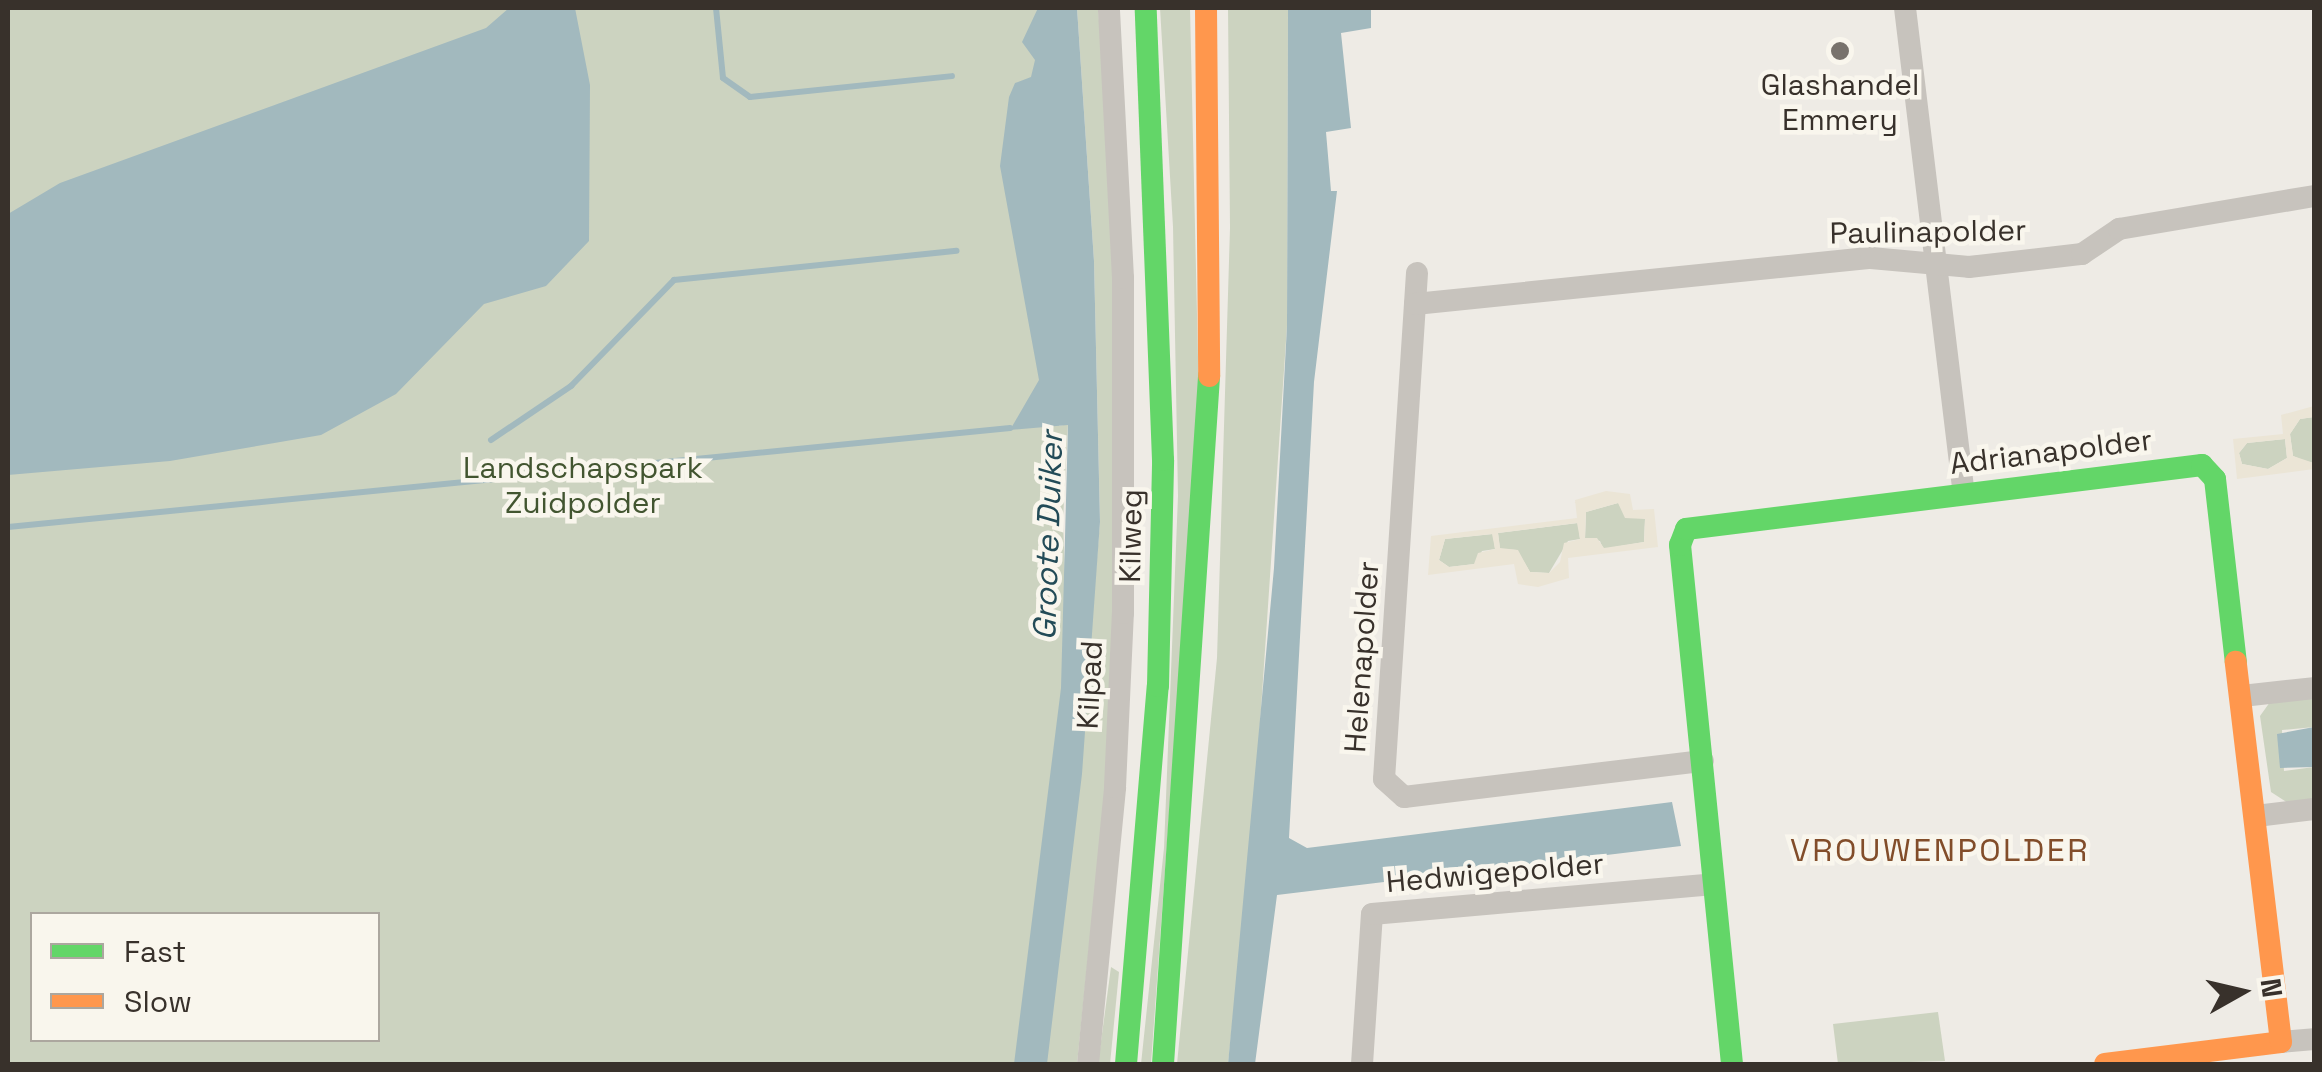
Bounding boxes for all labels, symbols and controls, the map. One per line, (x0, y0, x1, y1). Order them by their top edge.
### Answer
marker: Glashandel Emmery (1829, 40, 1851, 62)
place label: Glashandel Emmery (1761, 67, 1919, 138)
street label: Paulinapolder (1829, 212, 2027, 252)
street label: Adrianapolder (1948, 422, 2154, 482)
water label: Groote Duiker (1025, 431, 1071, 641)
park label: Landschapspark Zuidpolder (463, 450, 703, 520)
street label: Kilweg (1112, 489, 1150, 583)
street label: Helenapolder (1337, 560, 1387, 754)
street label: Kilpad (1070, 640, 1110, 730)
district label: VROUWENPOLDER (1790, 831, 2090, 869)
street label: Hedwigepolder (1384, 846, 1606, 900)
legend (30, 912, 380, 1042)
text: Fast (124, 932, 186, 971)
north arrow (2192, 942, 2292, 1042)
text: N (2253, 976, 2291, 1000)
text: Slow (124, 982, 192, 1021)

